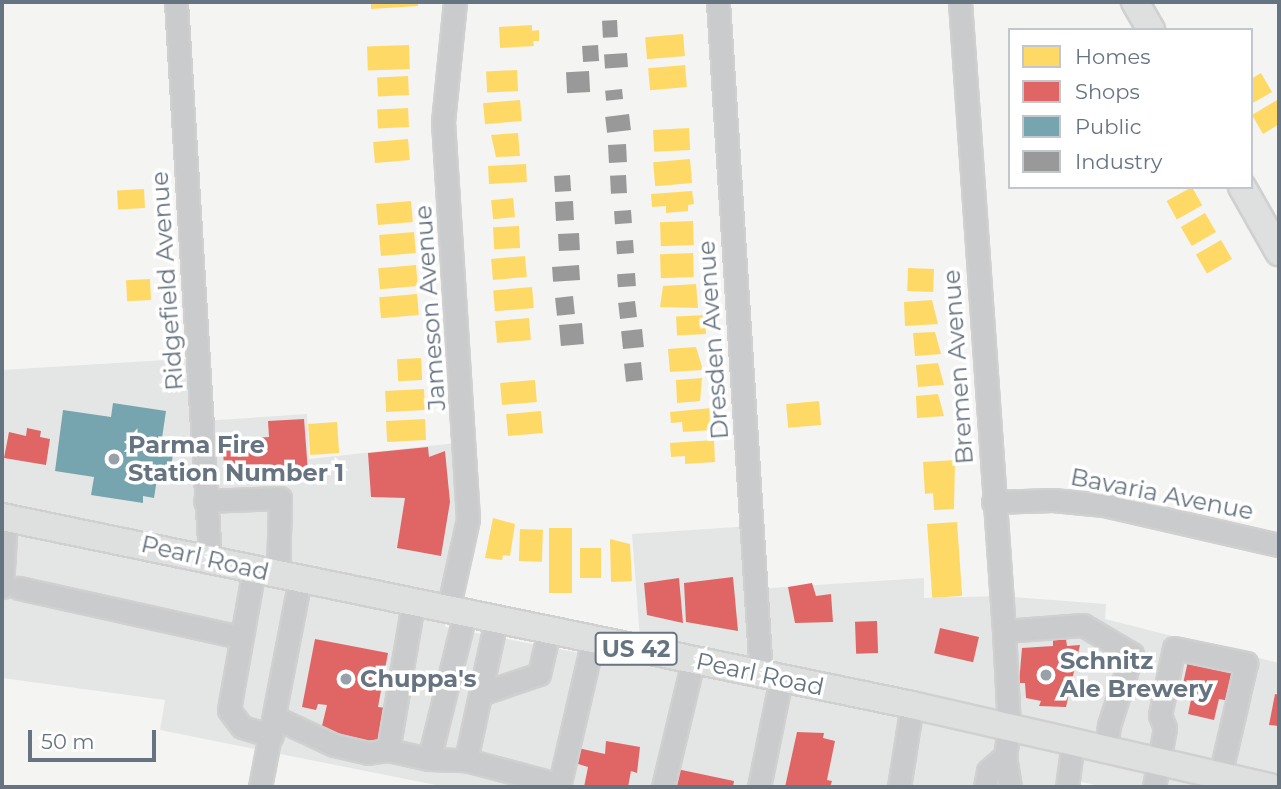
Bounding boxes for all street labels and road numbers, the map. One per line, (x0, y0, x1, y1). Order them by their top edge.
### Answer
street label: Ridgefield Avenue (145, 170, 189, 392)
street label: Jameson Avenue (408, 204, 452, 412)
street label: Dresden Avenue (692, 240, 734, 440)
street label: Bremen Avenue (937, 269, 979, 465)
street label: Bavaria Avenue (1068, 462, 1256, 526)
street label: Pearl Road (138, 529, 272, 587)
road number: US 42 (594, 629, 678, 668)
street label: Pearl Road (693, 646, 827, 702)

